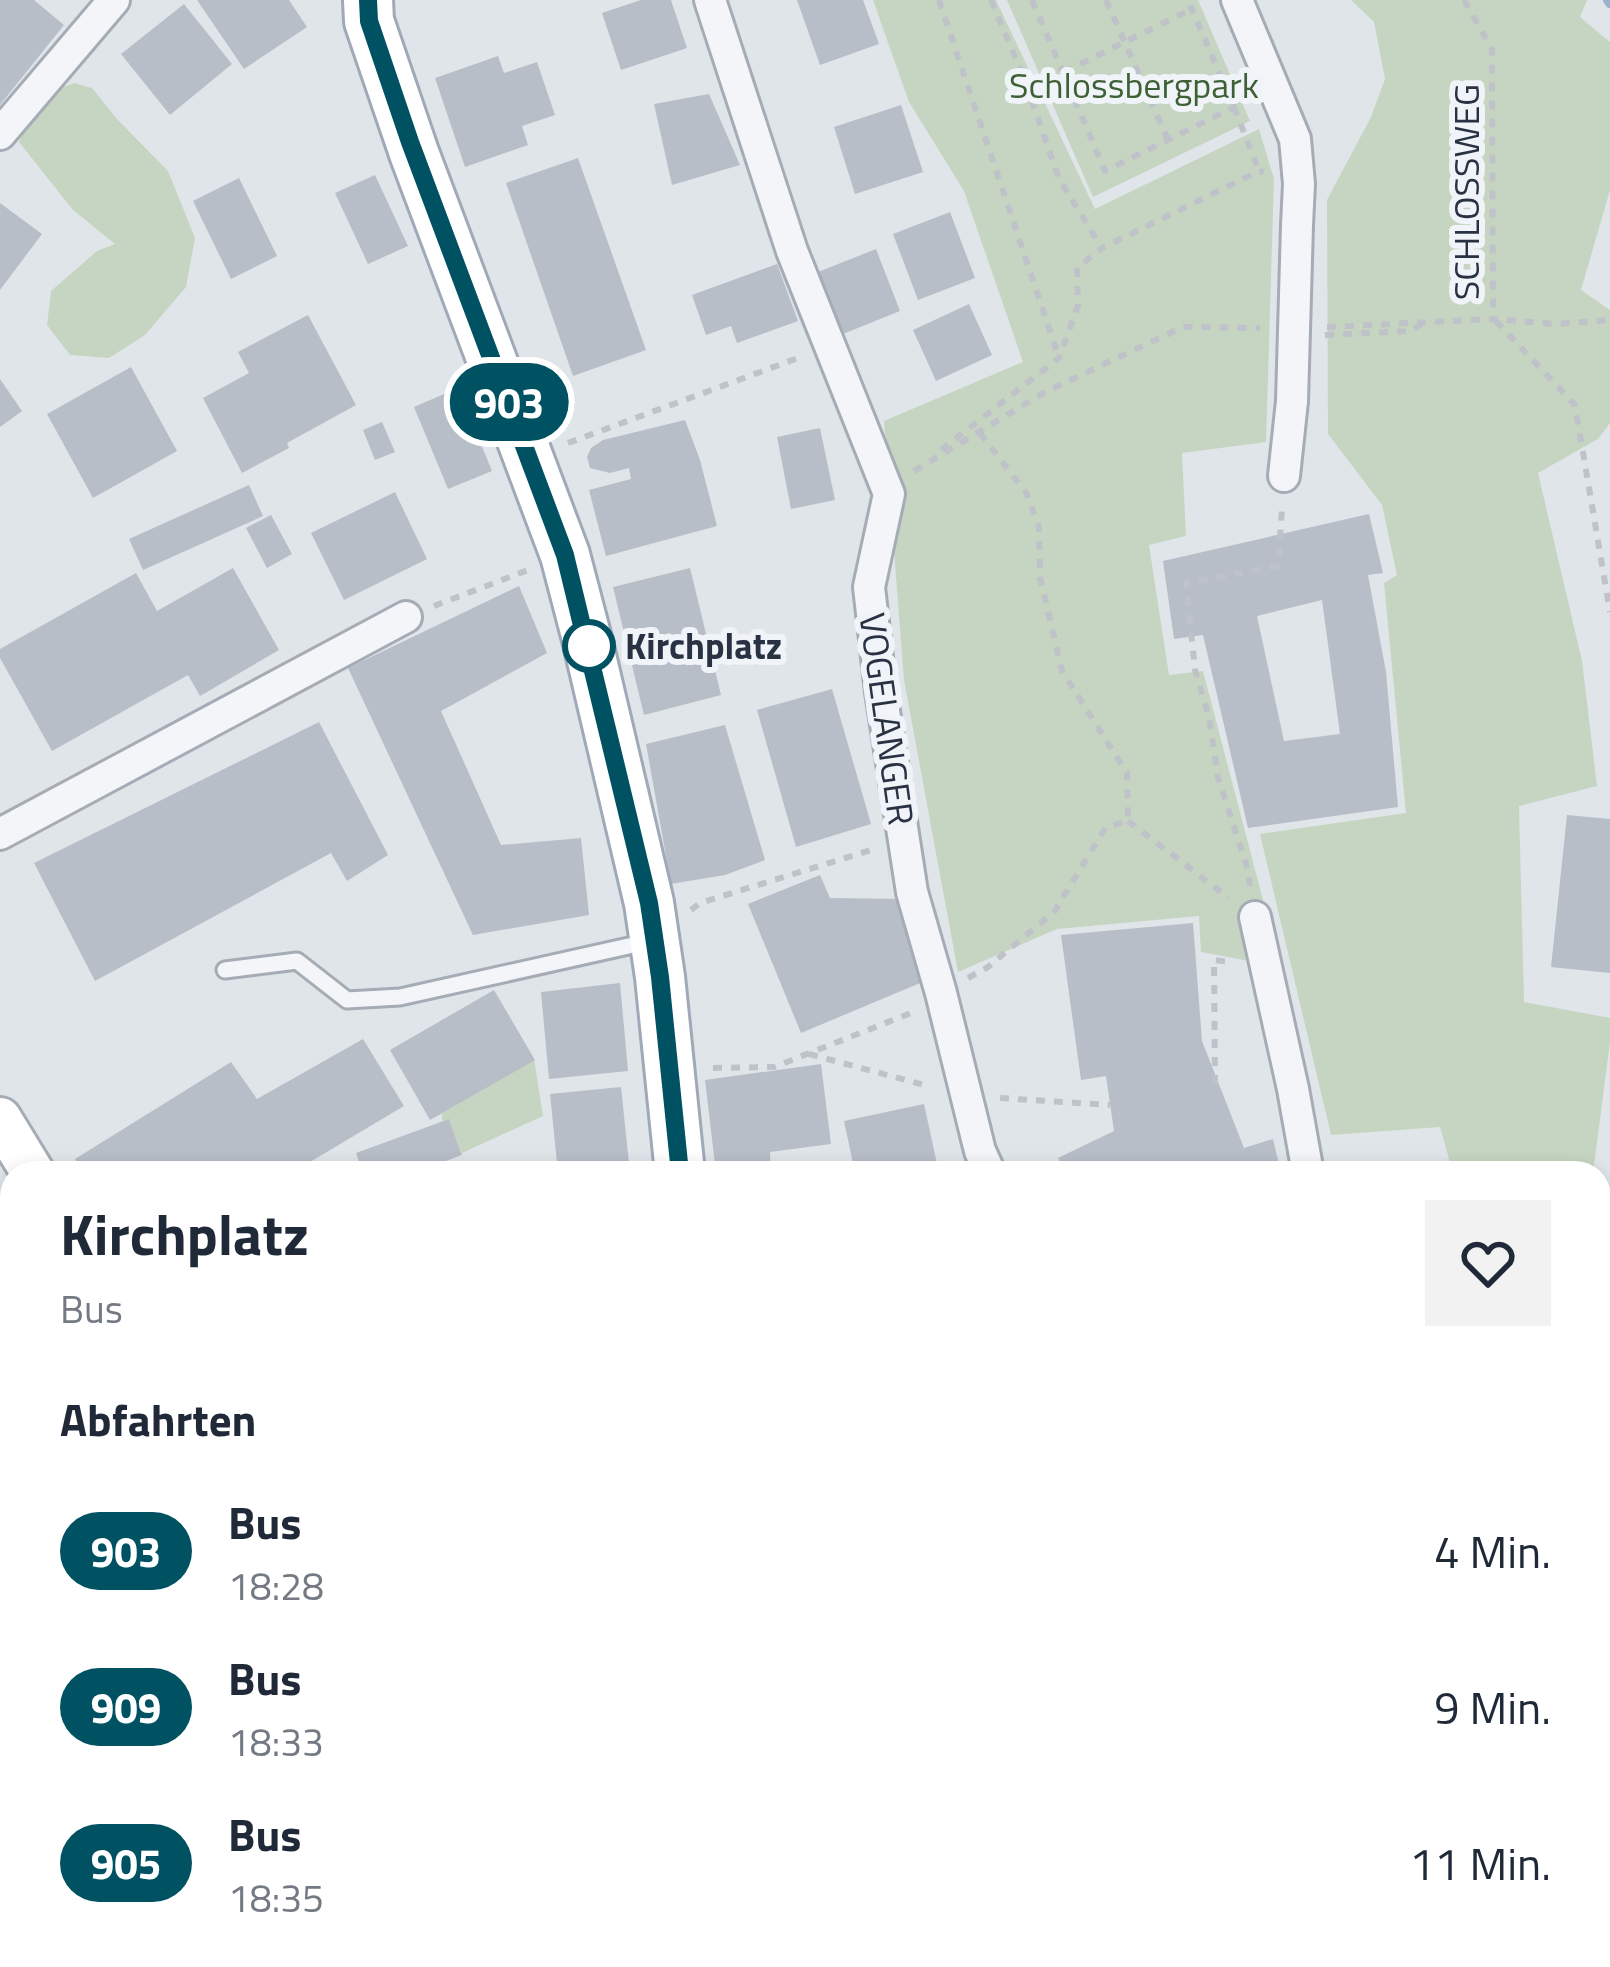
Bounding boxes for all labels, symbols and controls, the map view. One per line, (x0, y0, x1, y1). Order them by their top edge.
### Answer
park label: Schlossbergpark (1009, 57, 1259, 112)
street label: SCHLOSSWEG (1438, 84, 1493, 300)
line badge: 903 (440, 363, 578, 441)
text: 903 (474, 370, 544, 434)
street label: VOGELANGER (845, 609, 930, 829)
place label: Kirchplatz (625, 618, 782, 673)
marker: Kirchplatz (564, 621, 614, 671)
text: Kirchplatz (60, 1190, 309, 1277)
button: heart (1425, 1200, 1551, 1326)
text: Bus (60, 1279, 123, 1338)
text: Abfahrten (60, 1385, 256, 1453)
text: Bus (228, 1488, 302, 1556)
text: 4 Min. (1434, 1517, 1551, 1585)
text: 903 (91, 1519, 161, 1583)
text: 18:28 (228, 1556, 324, 1615)
text: Bus (228, 1644, 302, 1712)
text: 9 Min. (1434, 1673, 1551, 1741)
text: 909 (91, 1675, 161, 1739)
text: 18:33 (228, 1712, 324, 1771)
text: Bus (228, 1800, 302, 1868)
text: 11 Min. (1409, 1829, 1551, 1897)
text: 905 (91, 1831, 161, 1895)
text: 18:35 (228, 1868, 324, 1927)

